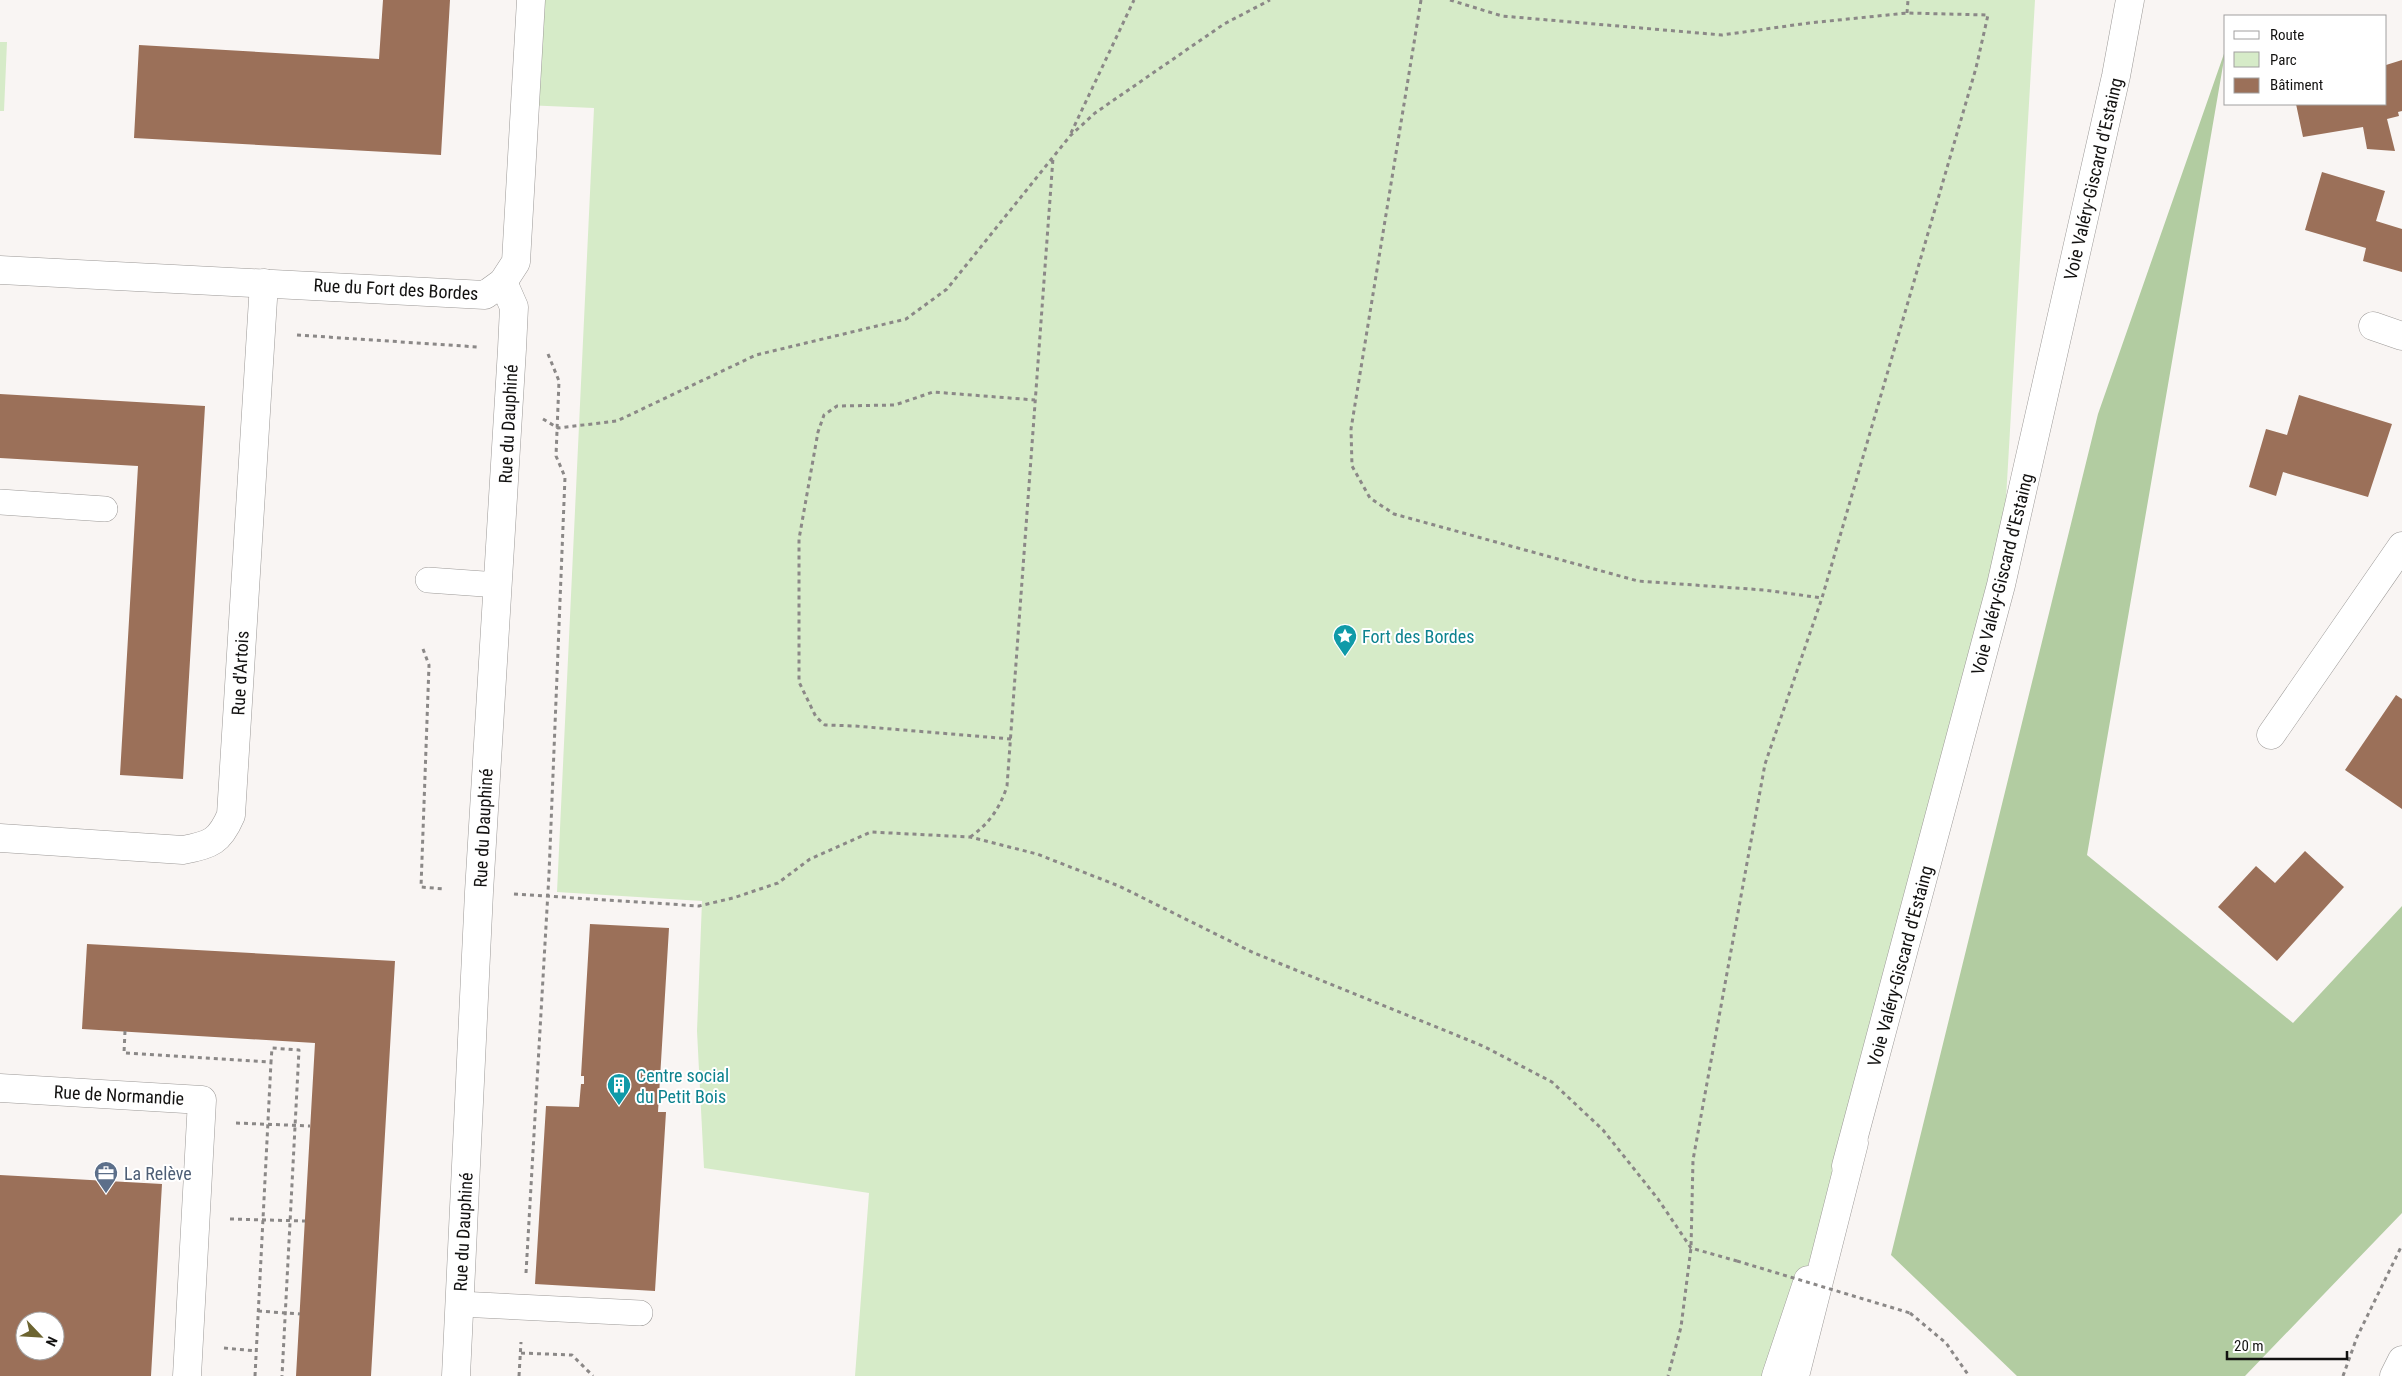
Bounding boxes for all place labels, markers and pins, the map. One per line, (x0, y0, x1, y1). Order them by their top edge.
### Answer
place icon: Fort des Bordes (1332, 623, 1358, 657)
place label: Fort des Bordes (1362, 626, 1474, 647)
place label: Centre social du Petit Bois (636, 1065, 729, 1107)
building icon: Centre social du Petit Bois (606, 1072, 632, 1106)
office icon: La Relève (93, 1160, 119, 1194)
place label: La Relève (124, 1163, 192, 1184)

